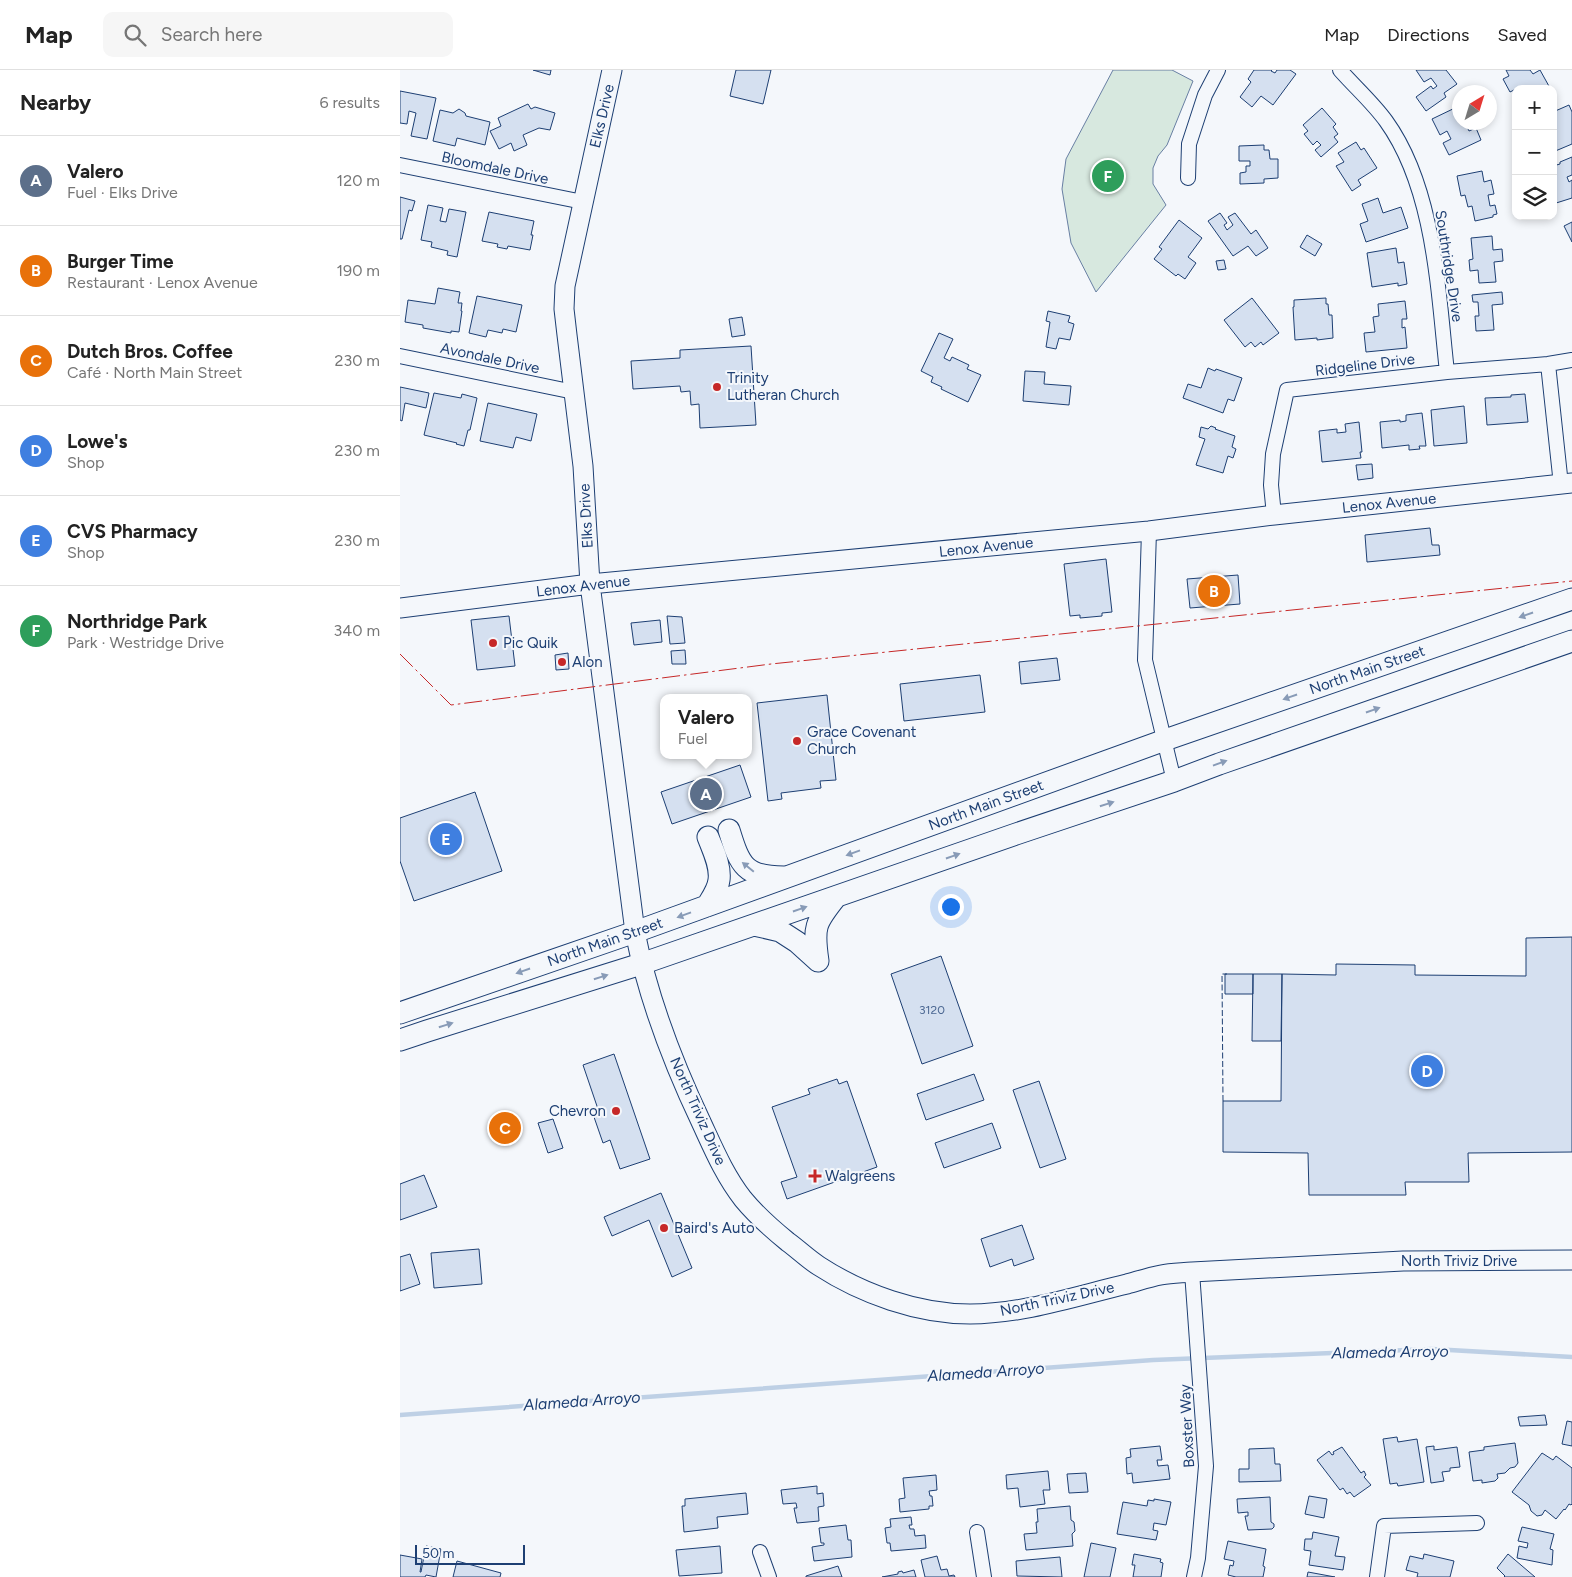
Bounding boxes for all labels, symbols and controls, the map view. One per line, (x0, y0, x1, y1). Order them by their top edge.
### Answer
search box (103, 12, 453, 57)
text: Map (25, 20, 73, 49)
icon: search (121, 21, 149, 49)
text: Search here (161, 23, 262, 46)
text: Map (1324, 24, 1359, 46)
text: Directions (1387, 24, 1469, 46)
text: Saved (1497, 24, 1547, 46)
street label: Elks Drive (586, 82, 618, 150)
north arrow (1452, 85, 1497, 130)
map controls (1512, 85, 1557, 220)
button: + (1512, 85, 1557, 130)
text: Nearby (20, 90, 91, 115)
text: 6 results (319, 93, 380, 112)
button: − (1512, 130, 1557, 175)
street label: Bloomdale Drive (440, 148, 550, 188)
pin: F (1092, 157, 1124, 195)
text: Valero (67, 160, 124, 183)
text: A (30, 171, 42, 190)
text: 120 m (337, 171, 380, 190)
button: layers (1512, 175, 1557, 220)
text: Fuel · Elks Drive (67, 183, 178, 202)
street label: Southridge Drive (1431, 209, 1467, 323)
text: Burger Time (67, 250, 173, 273)
text: B (31, 261, 41, 280)
text: 190 m (337, 261, 380, 280)
text: Restaurant · Lenox Avenue (67, 273, 258, 292)
street label: Avondale Drive (439, 339, 541, 377)
text: Dutch Bros. Coffee (67, 340, 233, 363)
street label: Ridgeline Drive (1314, 350, 1416, 380)
text: C (30, 351, 42, 370)
text: 230 m (335, 351, 380, 370)
text: Café · North Main Street (67, 363, 242, 382)
place label: Trinity Lutheran Church (727, 369, 839, 404)
marker: Trinity Lutheran Church (711, 381, 723, 393)
text: Lowe's (67, 430, 127, 453)
text: D (30, 441, 42, 460)
text: 230 m (335, 441, 380, 460)
text: Shop (67, 453, 105, 472)
street label: Elks Drive (575, 483, 597, 549)
street label: Lenox Avenue (1341, 489, 1437, 517)
text: CVS Pharmacy (67, 520, 198, 543)
text: E (31, 531, 41, 550)
text: 230 m (335, 531, 380, 550)
street label: Lenox Avenue (938, 533, 1034, 561)
text: Shop (67, 543, 105, 562)
street label: Lenox Avenue (535, 571, 631, 601)
pin: B (1198, 572, 1230, 610)
text: Northridge Park (67, 610, 207, 633)
one-way arrow (1518, 611, 1533, 619)
text: F (32, 621, 40, 640)
text: 340 m (334, 621, 380, 640)
text: Park · Westridge Drive (67, 633, 224, 652)
place label: Pic Quik (503, 634, 559, 652)
marker: Pic Quik (487, 637, 499, 649)
street label: North Main Street (1307, 642, 1427, 698)
place label: Alon (572, 653, 603, 671)
marker: Alon (556, 656, 568, 668)
one-way arrow (1282, 693, 1297, 701)
popup (660, 694, 752, 759)
text: Valero (678, 706, 734, 729)
one-way arrow (1366, 706, 1381, 714)
place label: Grace Covenant Church (807, 723, 917, 758)
text: Fuel (678, 729, 707, 748)
marker: Grace Covenant Church (791, 735, 803, 747)
one-way arrow (1212, 759, 1227, 766)
pin: A (690, 775, 722, 813)
street label: North Main Street (926, 776, 1046, 834)
one-way arrow (1100, 799, 1115, 807)
pin: E (430, 820, 462, 858)
one-way arrow (845, 849, 860, 857)
one-way arrow (946, 852, 961, 860)
one-way arrow (741, 862, 754, 872)
your location (938, 894, 964, 920)
one-way arrow (792, 905, 807, 912)
one-way arrow (676, 911, 691, 919)
street label: North Main Street (545, 914, 665, 970)
one-way arrow (515, 967, 530, 975)
one-way arrow (594, 973, 609, 980)
house number: 3120 (919, 1003, 945, 1017)
one-way arrow (439, 1020, 454, 1028)
pin: D (1411, 1052, 1443, 1090)
street label: North Triviz Drive (666, 1054, 730, 1168)
place label: Chevron (549, 1102, 606, 1120)
marker: Chevron (610, 1105, 622, 1117)
pin: C (489, 1109, 521, 1147)
place label: Walgreens (825, 1167, 895, 1185)
marker: Walgreens (809, 1170, 821, 1182)
place label: Baird's Auto (674, 1219, 755, 1237)
marker: Baird's Auto (658, 1222, 670, 1234)
street label: North Triviz Drive (1401, 1252, 1517, 1270)
street label: North Triviz Drive (998, 1278, 1116, 1320)
water label: Alameda Arroyo (1330, 1341, 1449, 1363)
water label: Alameda Arroyo (926, 1358, 1045, 1386)
street label: Boxster Way (1176, 1384, 1198, 1468)
water label: Alameda Arroyo (522, 1387, 641, 1415)
scale bar (415, 1542, 525, 1565)
text: 50 m (422, 1545, 454, 1562)

